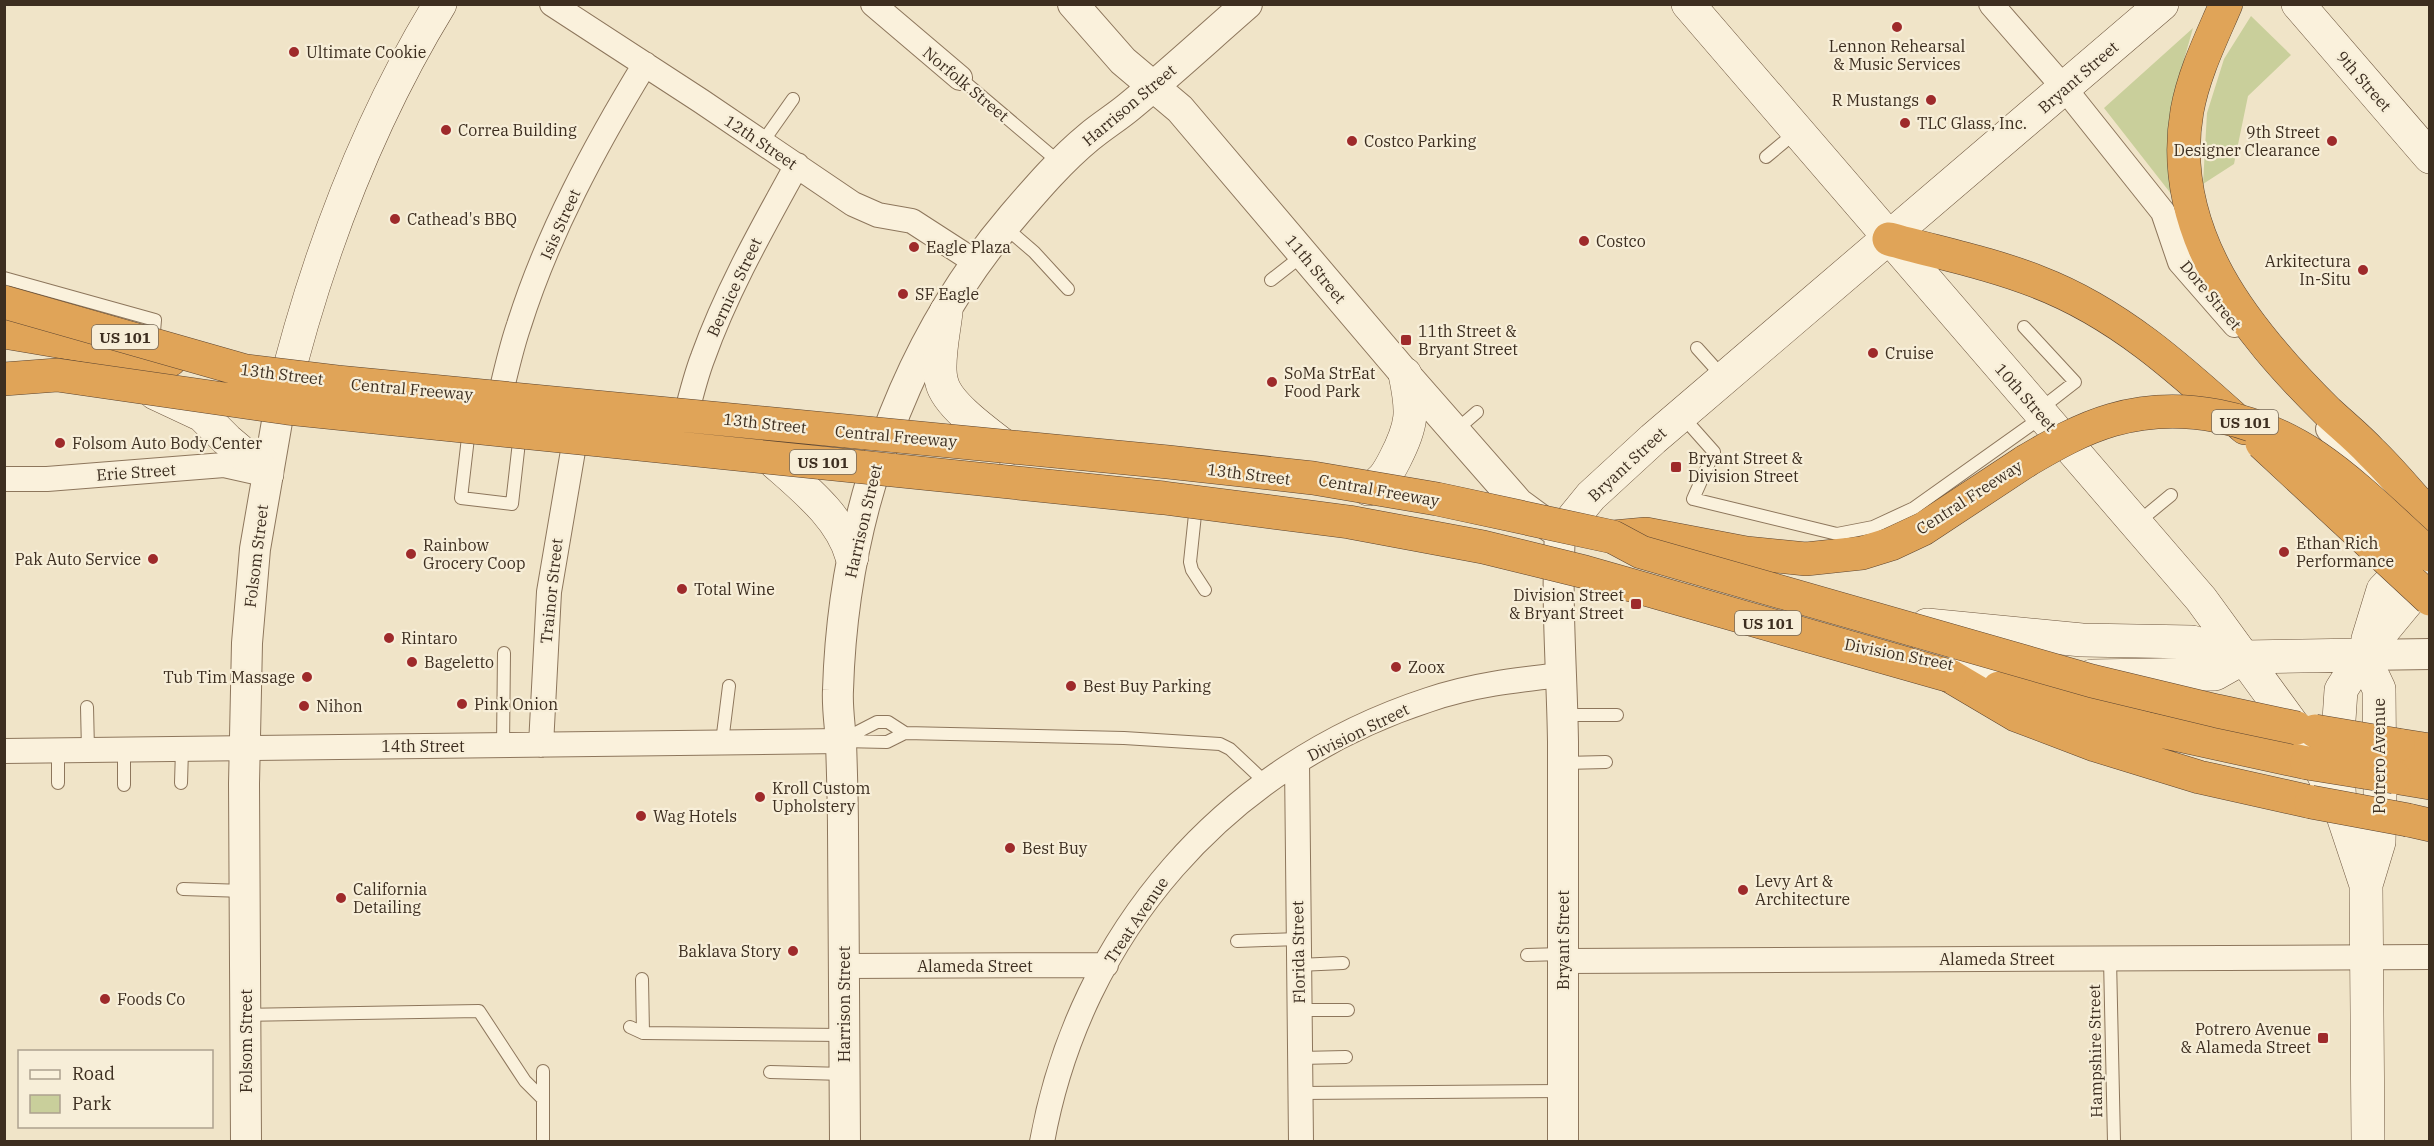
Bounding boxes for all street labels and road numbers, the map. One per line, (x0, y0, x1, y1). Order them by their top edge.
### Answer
street label: Bryant Street (2034, 36, 2123, 117)
street label: Norfolk Street (919, 42, 1013, 126)
street label: 9th Street (2332, 47, 2396, 116)
street label: Harrison Street (1078, 60, 1180, 150)
street label: 12th Street (721, 110, 801, 174)
street label: Isis Street (536, 185, 584, 262)
street label: 11th Street (1282, 231, 1351, 308)
street label: Bernice Street (702, 234, 766, 340)
street label: Dore Street (2176, 256, 2246, 334)
road number: US 101 (92, 325, 158, 349)
street label: 13th Street (239, 359, 325, 389)
street label: 10th Street (1991, 359, 2061, 435)
street label: Central Freeway (350, 374, 474, 404)
street label: 13th Street (722, 409, 808, 437)
road number: US 101 (2212, 410, 2278, 434)
street label: Central Freeway (834, 421, 958, 451)
street label: Bryant Street (1584, 422, 1671, 505)
road number: US 101 (790, 450, 856, 474)
street label: Central Freeway (1912, 455, 2026, 539)
street label: Erie Street (96, 459, 177, 485)
street label: 13th Street (1206, 459, 1292, 489)
street label: Harrison Street (840, 462, 886, 580)
street label: Central Freeway (1317, 470, 1441, 511)
street label: Folsom Street (240, 503, 272, 609)
street label: Trainor Street (536, 537, 567, 645)
road number: US 101 (1735, 611, 1801, 635)
street label: Division Street (1843, 634, 1956, 674)
street label: Potrero Avenue (2369, 698, 2389, 814)
street label: Division Street (1304, 699, 1412, 765)
street label: 14th Street (381, 736, 465, 756)
street label: Treat Avenue (1100, 873, 1172, 967)
street label: Bryant Street (1553, 890, 1573, 990)
street label: Florida Street (1287, 900, 1309, 1004)
street label: Harrison Street (834, 946, 854, 1062)
street label: Alameda Street (1939, 949, 2055, 969)
street label: Alameda Street (917, 956, 1033, 976)
street label: Hampshire Street (2084, 984, 2106, 1118)
street label: Folsom Street (236, 989, 256, 1093)

